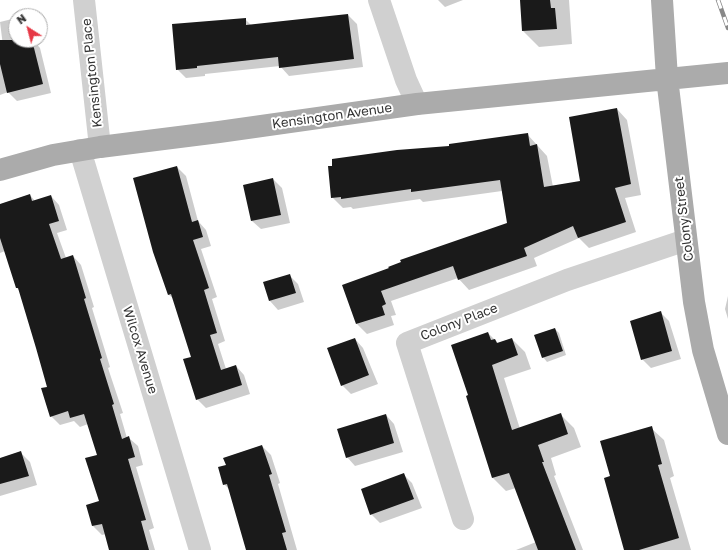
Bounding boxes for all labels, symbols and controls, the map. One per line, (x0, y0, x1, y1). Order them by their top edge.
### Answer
north arrow (8, 8, 48, 48)
text: N (14, 11, 28, 26)
street label: Kensington Place (79, 18, 105, 128)
street label: Kensington Avenue (271, 100, 393, 132)
street label: Colony Street (671, 176, 697, 262)
street label: Colony Place (418, 300, 500, 344)
street label: Wilcox Avenue (119, 304, 161, 396)

